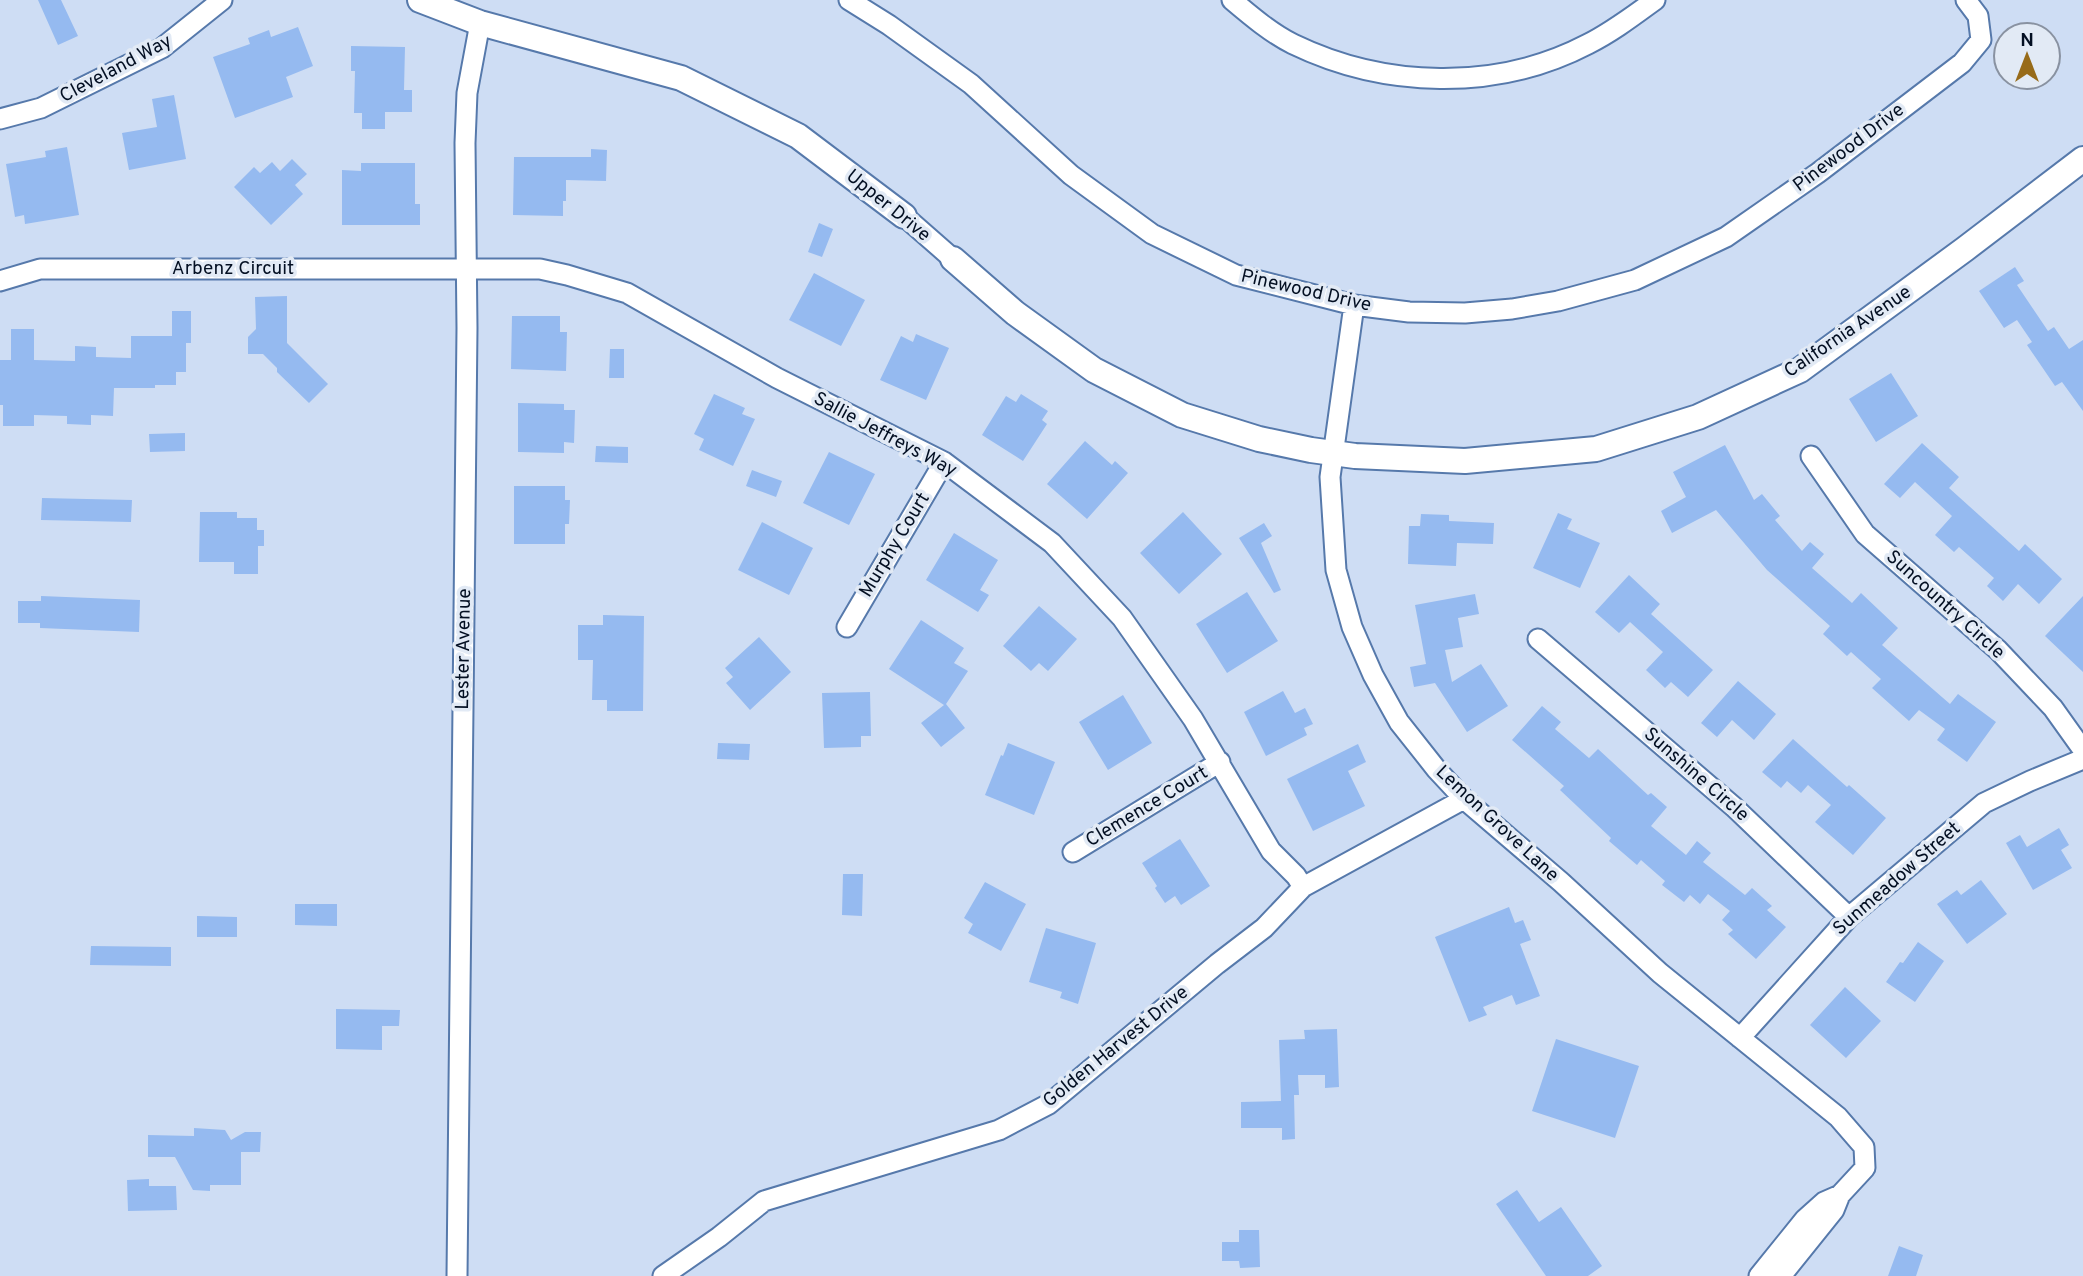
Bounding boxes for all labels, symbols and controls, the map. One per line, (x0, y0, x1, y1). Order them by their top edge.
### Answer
north arrow (1992, 21, 2062, 91)
street label: Cleveland Way (56, 29, 176, 109)
text: N (2020, 29, 2034, 53)
street label: Pinewood Drive (1789, 98, 1909, 198)
street label: Upper Drive (841, 165, 935, 247)
street label: Arbenz Circuit (172, 257, 294, 281)
street label: Pinewood Drive (1238, 264, 1374, 318)
street label: California Avenue (1780, 281, 1916, 383)
street label: Sallie Jeffreys Way (809, 387, 961, 483)
street label: Murphy Court (854, 488, 936, 602)
street label: Suncountry Circle (1881, 545, 2009, 665)
street label: Lester Avenue (451, 588, 477, 710)
street label: Sunshine Circle (1638, 723, 1754, 827)
street label: Clemence Court (1081, 761, 1213, 853)
street label: Lemon Grove Lane (1430, 761, 1564, 887)
street label: Sunmeadow Street (1828, 817, 1966, 941)
street label: Golden Harvest Drive (1038, 981, 1194, 1113)

